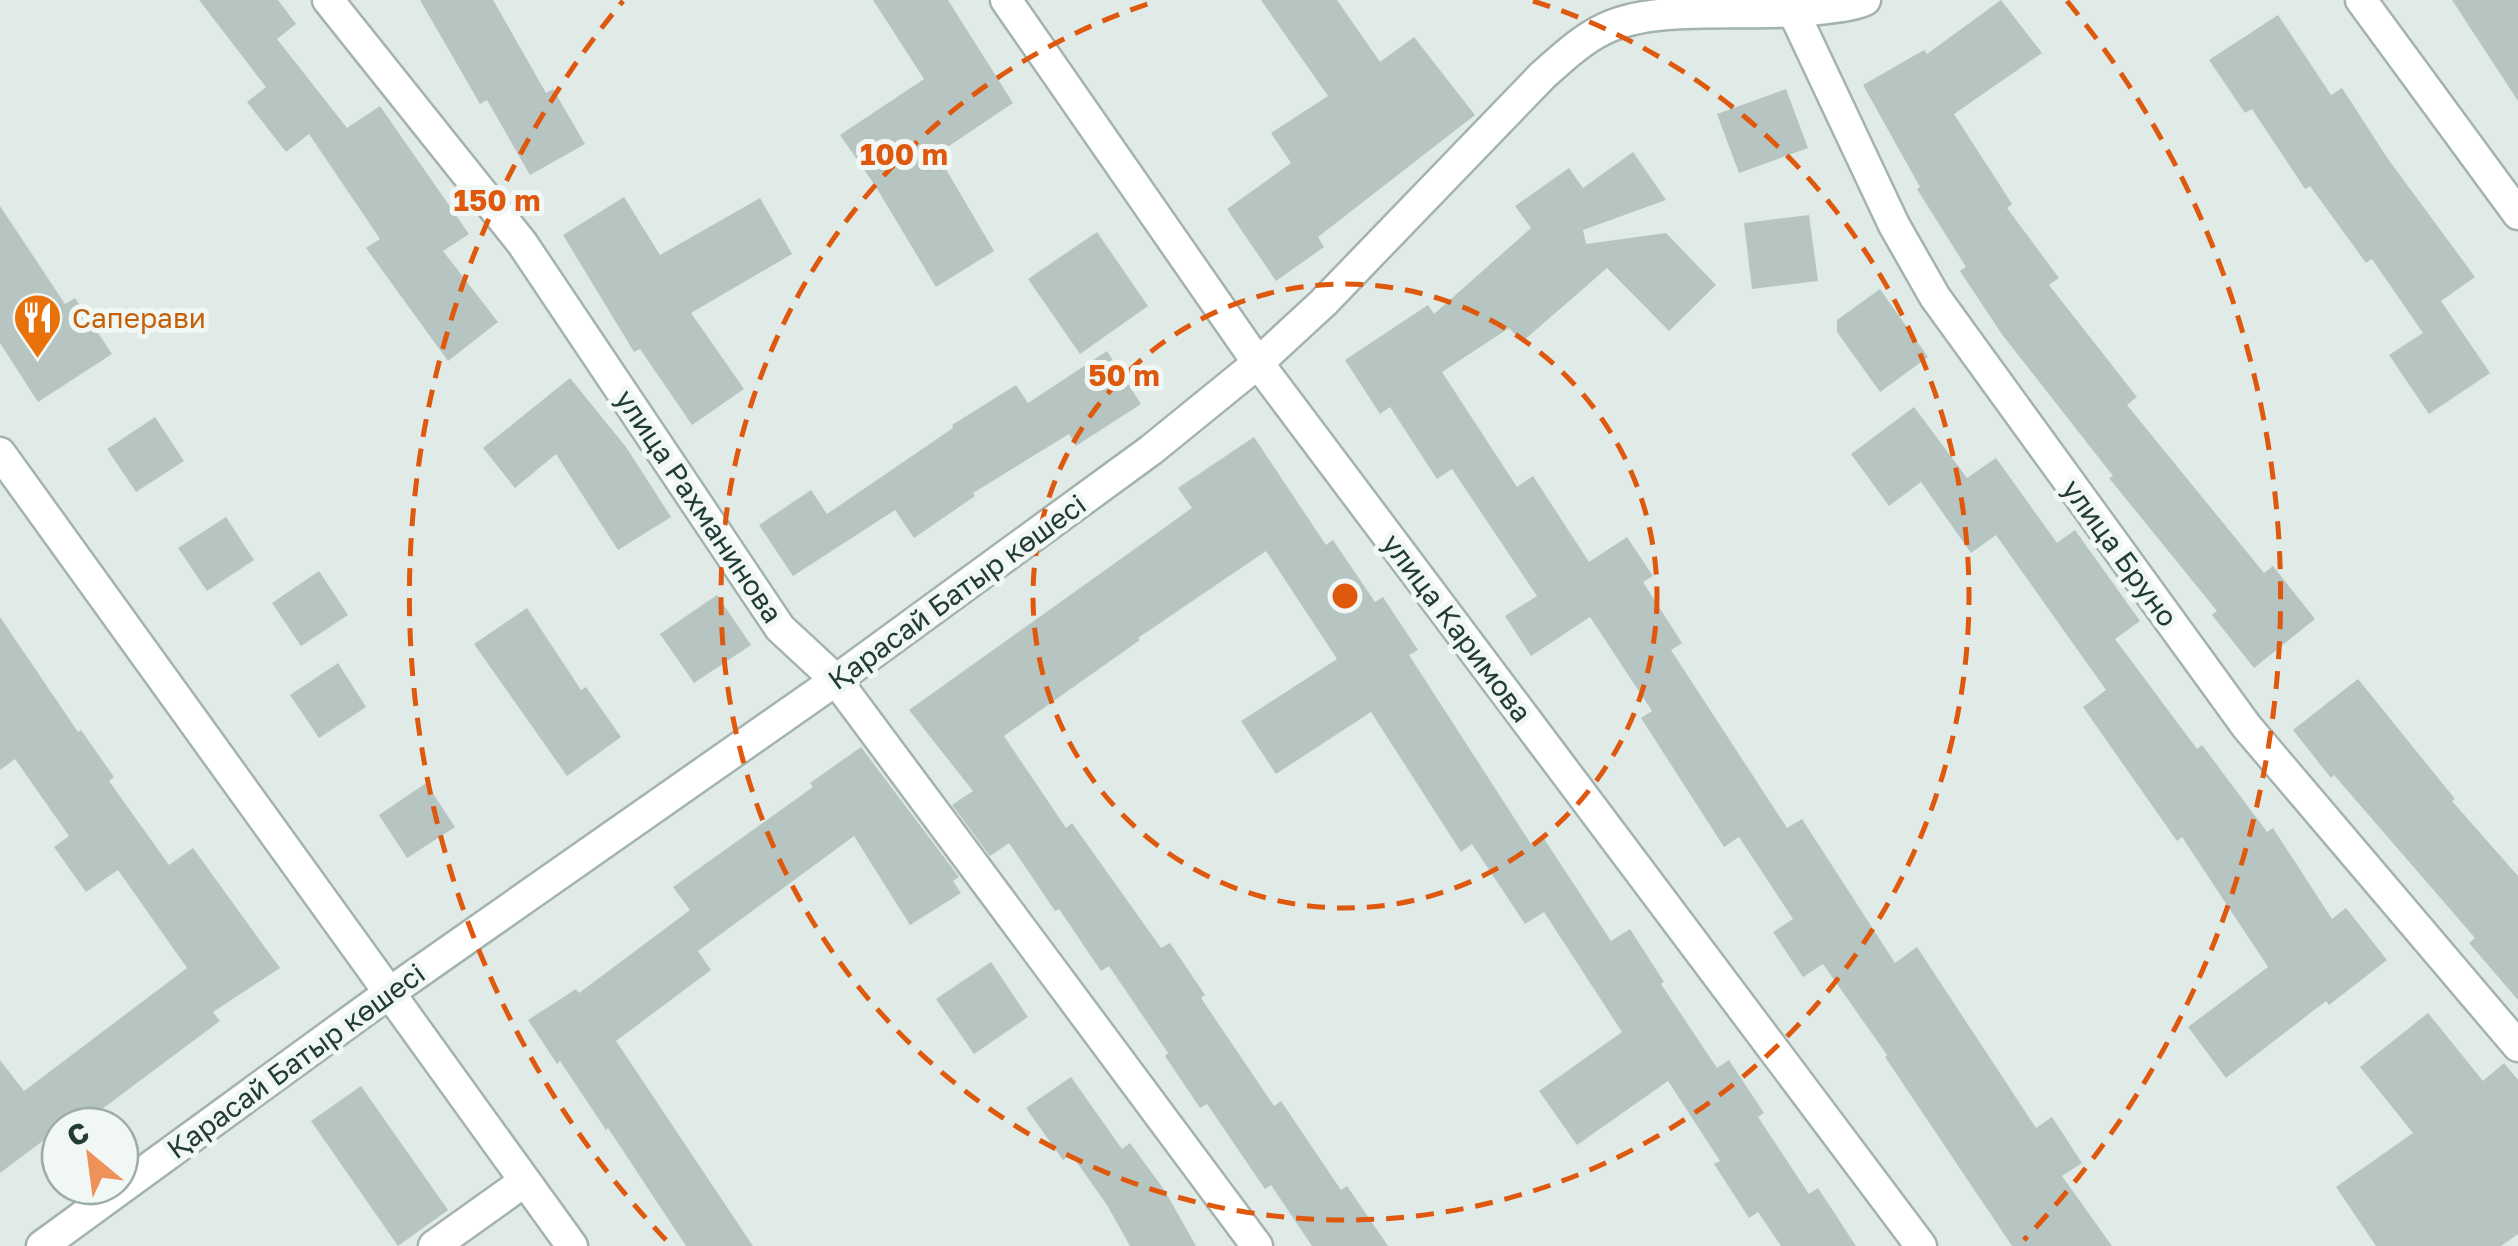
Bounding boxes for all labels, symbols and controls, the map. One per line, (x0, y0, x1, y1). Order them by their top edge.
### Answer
text: 100 m (860, 136, 948, 172)
text: 150 m (454, 182, 541, 218)
restaurant icon: Саперави (11, 292, 63, 360)
place label: Саперави (72, 301, 206, 334)
text: 50 m (1088, 357, 1160, 393)
street label: улица Рахманинова (609, 383, 790, 629)
street label: улица Бруно (2056, 473, 2185, 633)
street label: Қарасай Батыр көшесі (821, 487, 1092, 696)
street label: улица Каримова (1376, 527, 1539, 728)
centre of rings (1327, 578, 1363, 614)
street label: Қарасай Батыр көшесі (160, 956, 431, 1165)
north arrow (40, 1106, 140, 1206)
text: С (61, 1114, 94, 1153)

